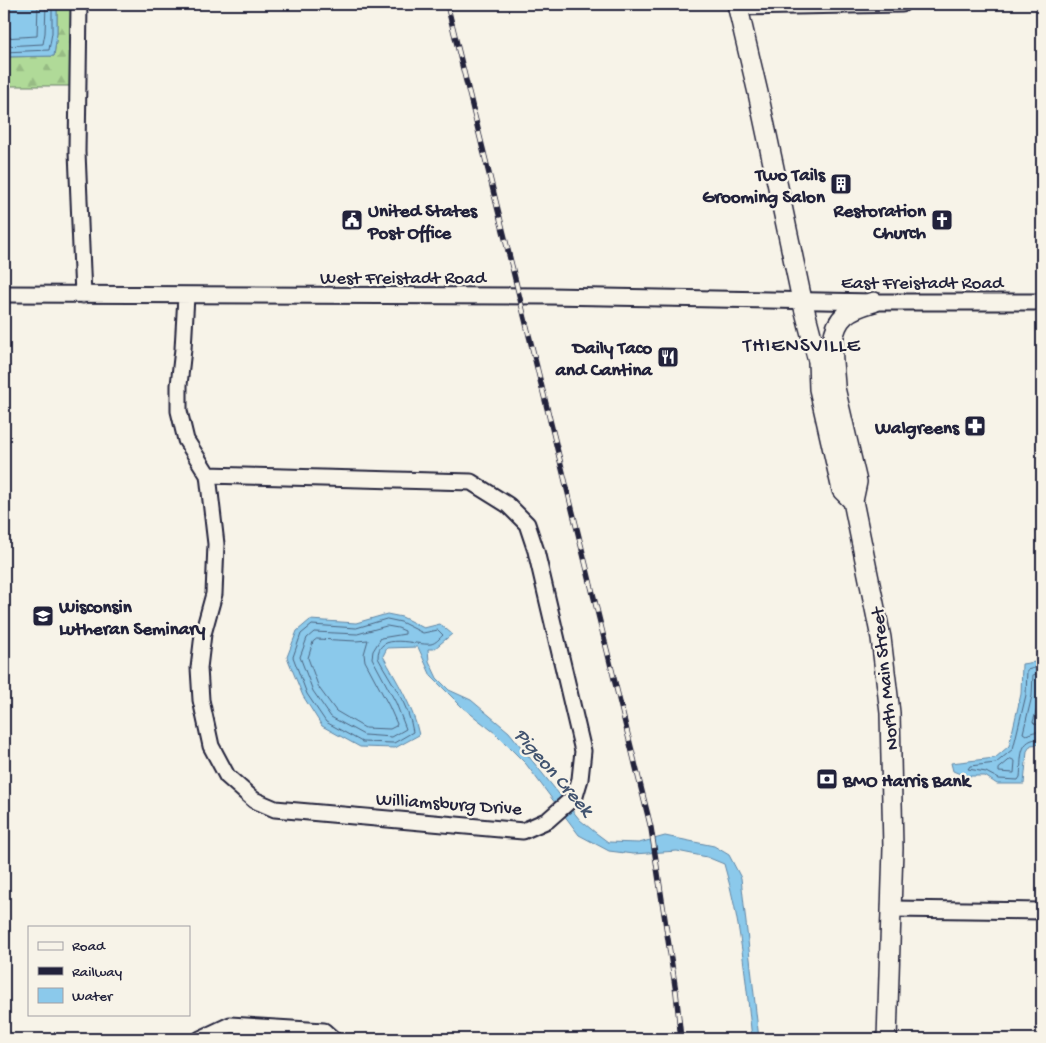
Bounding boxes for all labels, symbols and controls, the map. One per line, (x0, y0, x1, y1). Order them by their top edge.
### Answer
place label: Two Tails Grooming Salon (702, 165, 826, 210)
building icon: Two Tails Grooming Salon (829, 172, 853, 196)
place label: United States Post Office (367, 201, 478, 246)
place label: Restoration Church (833, 201, 927, 246)
public building icon: United States Post Office (340, 208, 364, 232)
church icon: Restoration Church (930, 208, 954, 232)
street label: West Freistadt Road (320, 268, 488, 291)
street label: East Freistadt Road (841, 273, 1005, 296)
district label: THIENSVILLE (742, 335, 861, 360)
place label: Daily Taco and Cantina (554, 338, 653, 383)
restaurant icon: Daily Taco and Cantina (656, 345, 680, 369)
pharmacy icon: Walgreens (963, 414, 987, 438)
place label: Walgreens (874, 418, 960, 441)
place label: Wisconsin Lutheran Seminary (58, 597, 206, 642)
school or university icon: Wisconsin Lutheran Seminary (31, 604, 55, 628)
street label: North Main Street (867, 604, 905, 751)
water label: Pigeon Creek (508, 725, 598, 824)
bank icon: BMO Harris Bank (815, 767, 839, 791)
place label: BMO Harris Bank (842, 771, 973, 794)
street label: Williamsburg Drive (375, 789, 523, 822)
legend (28, 926, 190, 1016)
text: Road (72, 938, 106, 956)
text: Railway (72, 964, 123, 982)
text: Water (72, 988, 114, 1006)

